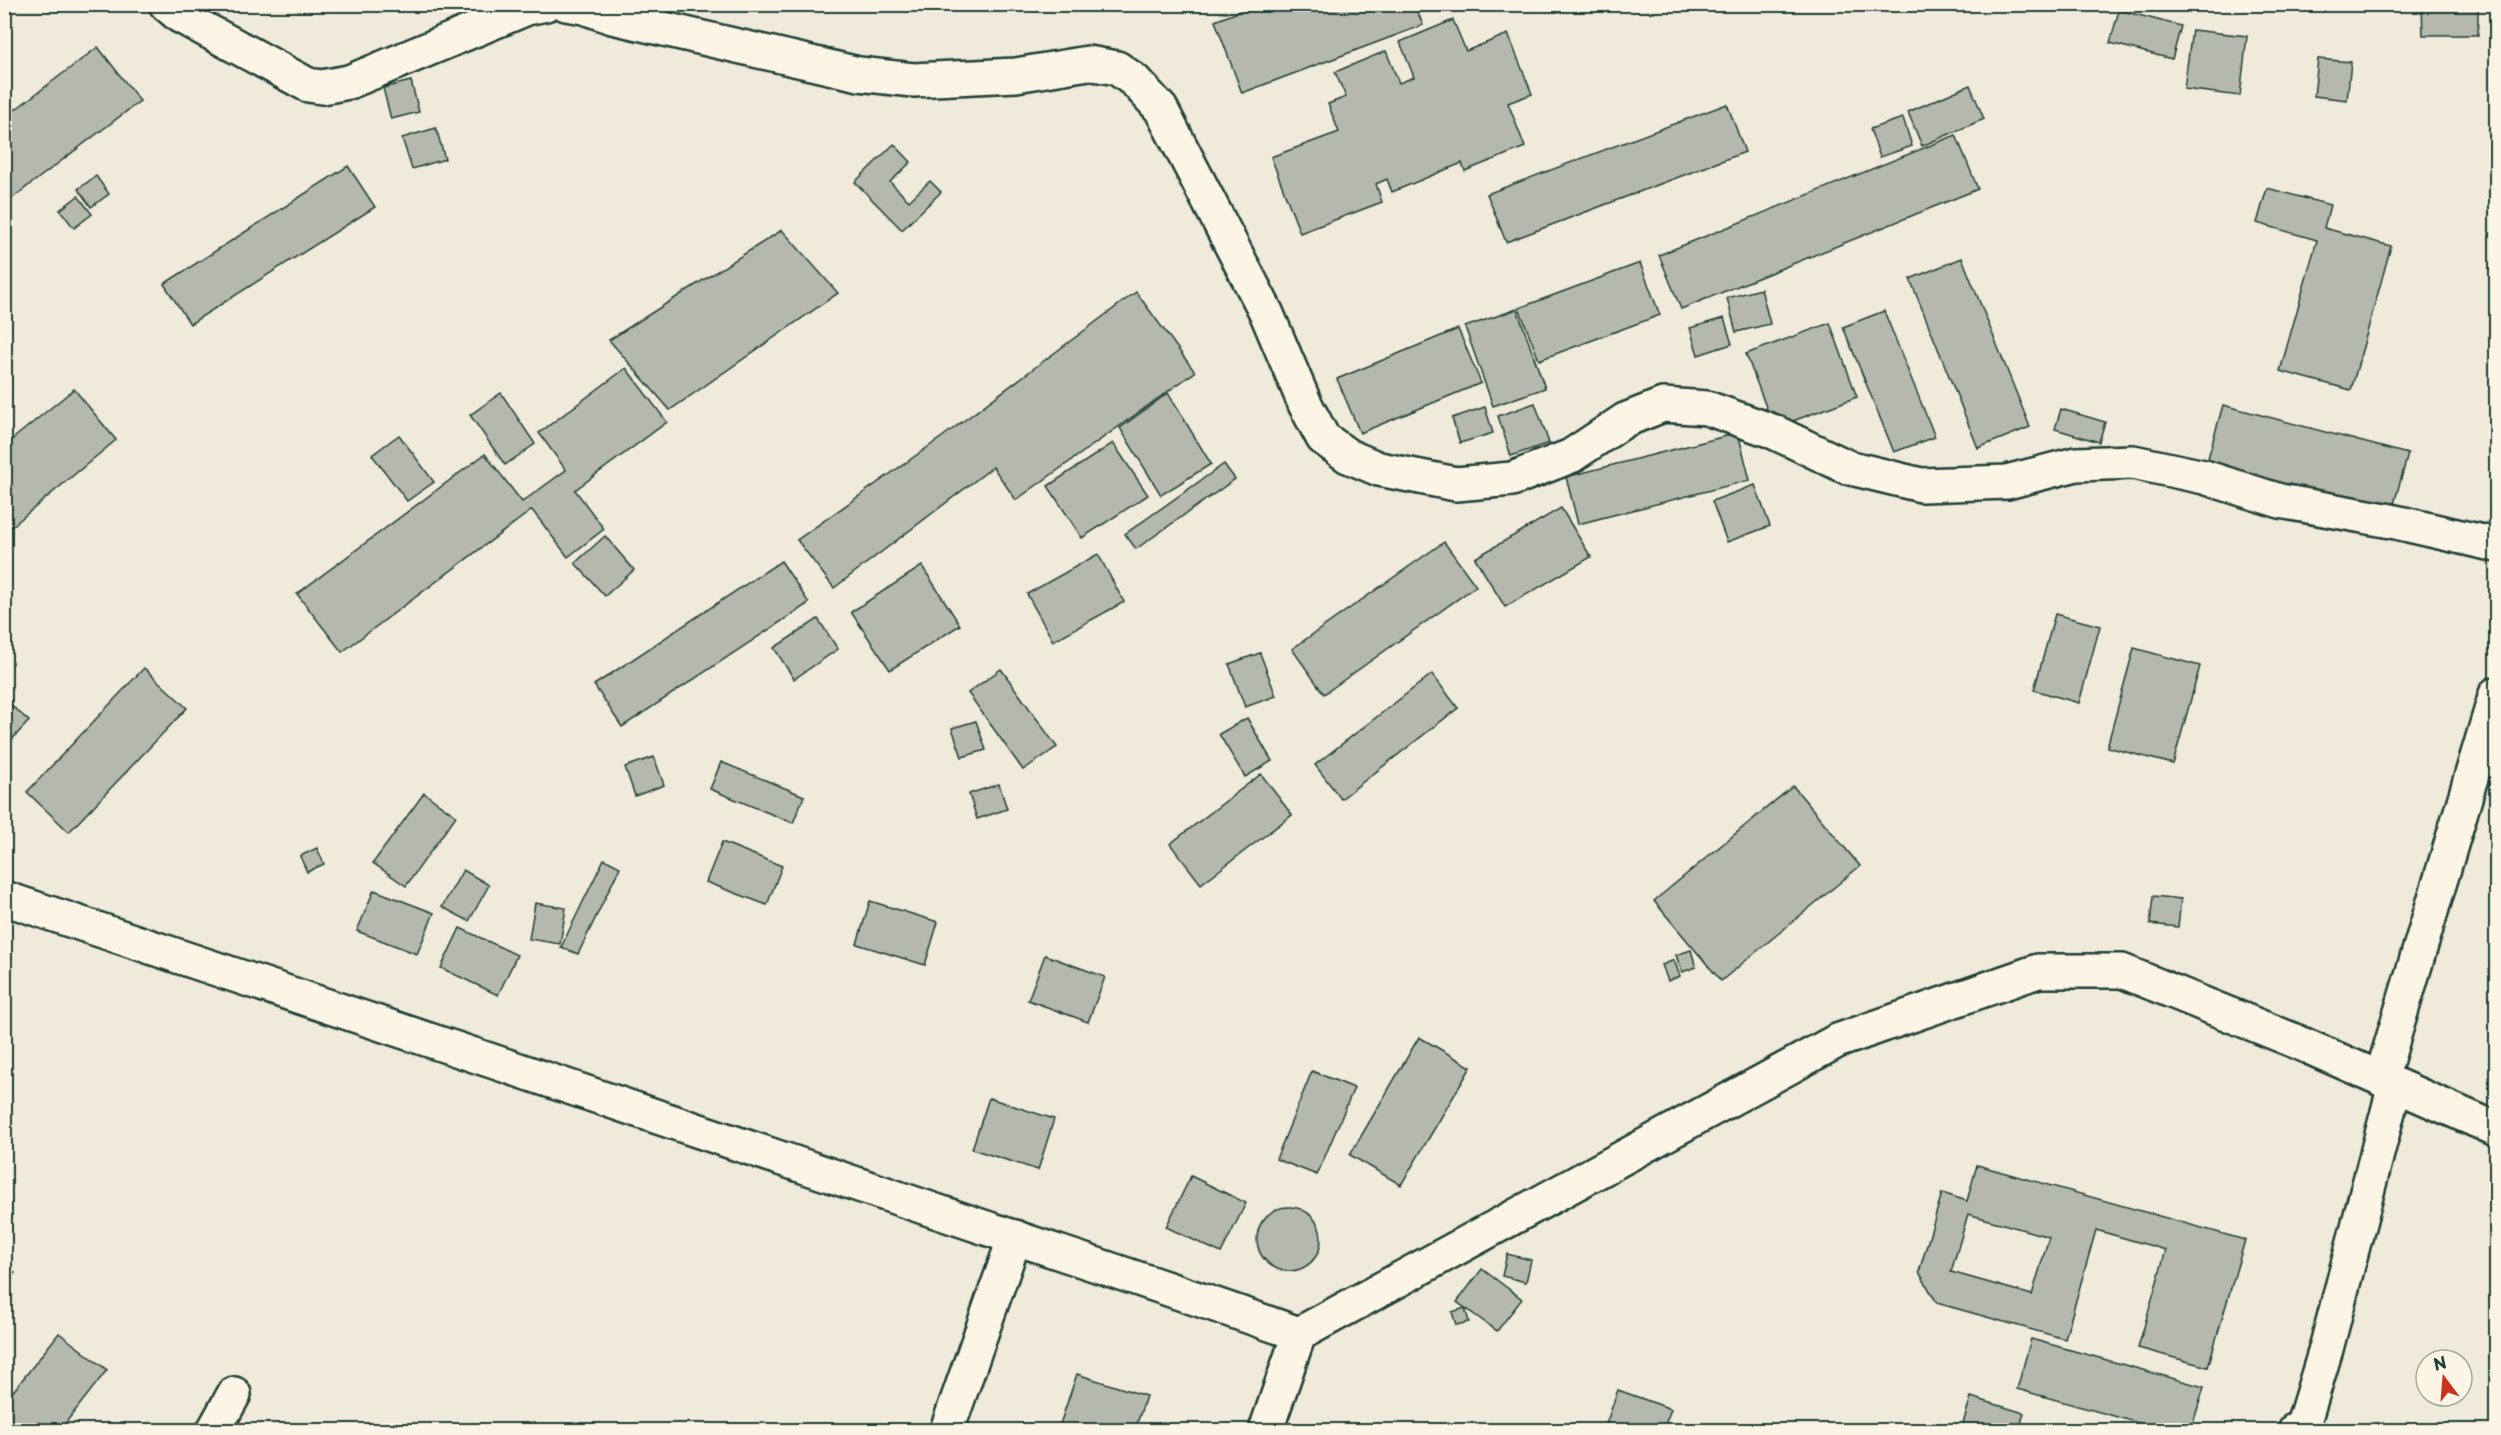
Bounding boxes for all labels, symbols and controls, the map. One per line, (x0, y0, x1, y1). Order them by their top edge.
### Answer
north arrow (2414, 1348, 2474, 1408)
text: N (2430, 1349, 2449, 1376)

